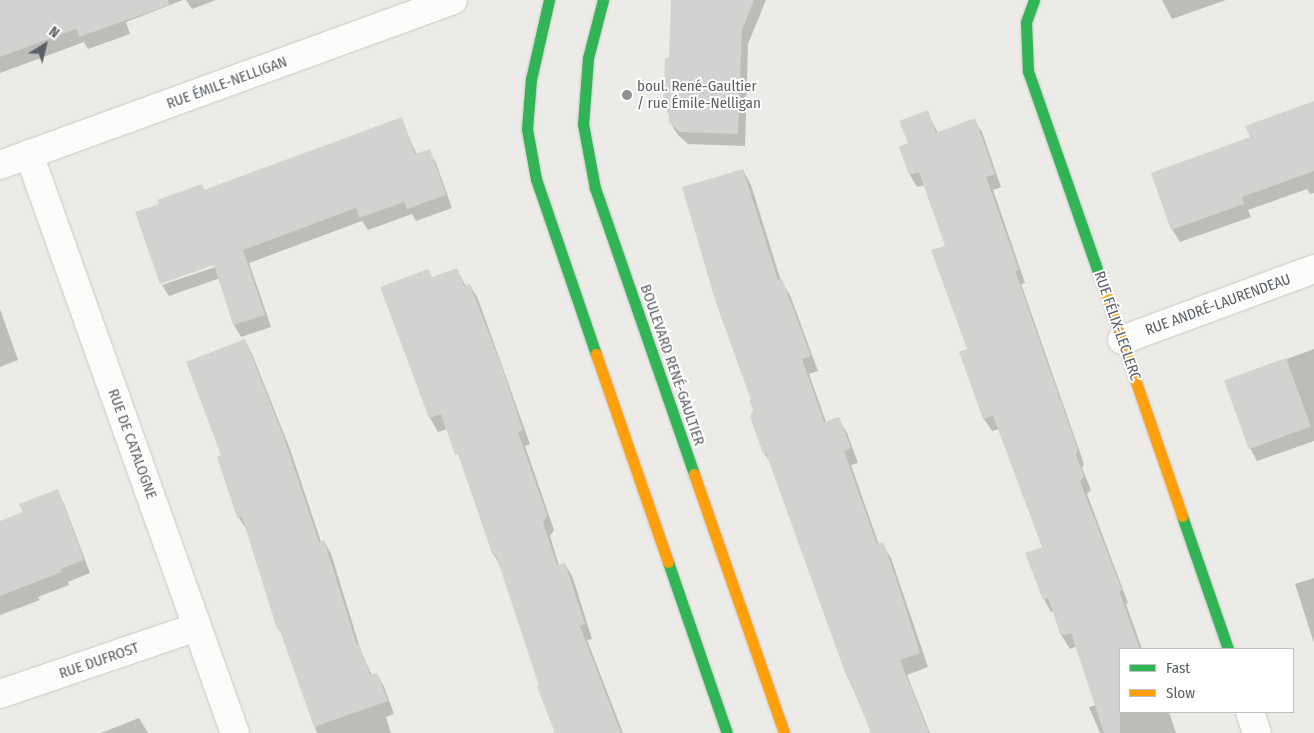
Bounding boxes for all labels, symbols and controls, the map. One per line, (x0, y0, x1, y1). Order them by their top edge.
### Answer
north arrow (20, 20, 70, 70)
text: N (46, 23, 62, 42)
street label: RUE ÉMILE-NELLIGAN (164, 53, 290, 113)
place label: boul. René-Gaultier / rue Émile-Nelligan (637, 77, 761, 112)
marker: boul. René-Gaultier / rue Émile-Nelligan (621, 89, 633, 101)
street label: RUE FÉLIX-LECLERC (1090, 269, 1144, 383)
street label: RUE ANDRÉ-LAURENDEAU (1143, 270, 1293, 340)
street label: BOULEVARD RENÉ-GAULTIER (636, 282, 708, 448)
street label: RUE DE CATALOGNE (104, 387, 160, 501)
street label: RUE DUFROST (57, 639, 141, 683)
legend (1119, 648, 1294, 713)
text: Fast (1166, 659, 1190, 677)
text: Slow (1166, 684, 1195, 702)

